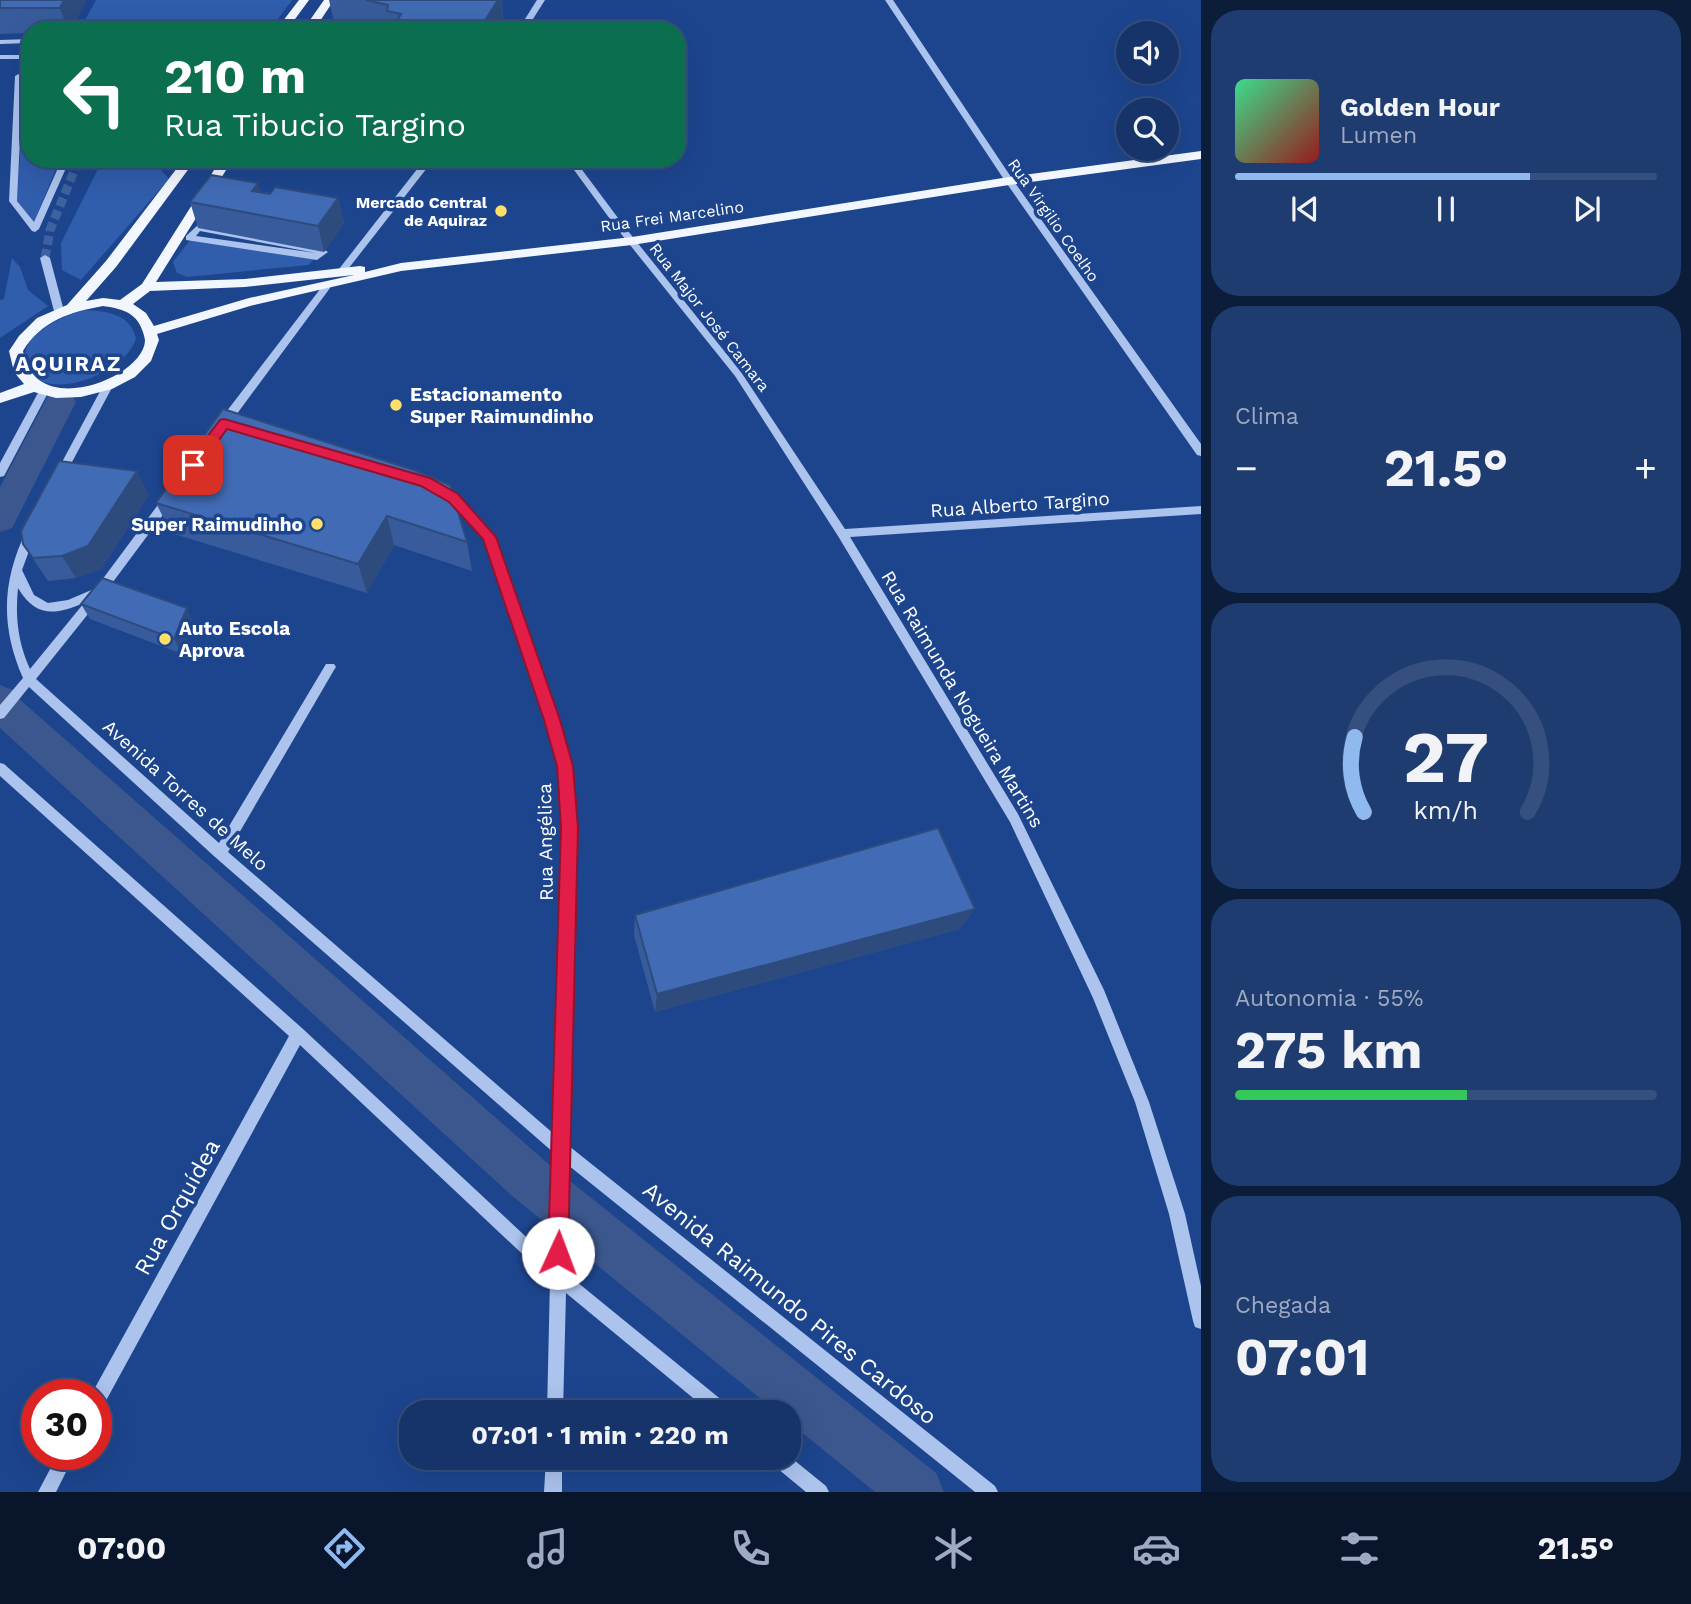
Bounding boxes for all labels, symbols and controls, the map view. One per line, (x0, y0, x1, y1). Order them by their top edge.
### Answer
map controls (1116, 21, 1179, 161)
button: sound (1116, 21, 1179, 84)
text: 210 m (164, 47, 306, 105)
icon: left (49, 49, 140, 140)
text: Golden Hour (1340, 92, 1500, 122)
button: search (1116, 98, 1179, 161)
text: Rua Tibucio Targino (164, 106, 466, 144)
text: Lumen (1340, 122, 1417, 149)
street label: Rua Virgilio Coelho (1004, 155, 1103, 285)
icon: previous (1286, 190, 1324, 228)
icon: pause (1427, 190, 1465, 228)
icon: next (1568, 190, 1606, 228)
place label: Mercado Central de Aquiraz (356, 193, 488, 230)
street label: Rua Frei Marcelino (599, 197, 745, 236)
marker: Mercado Central de Aquiraz (493, 203, 509, 219)
street label: Rua Major José Camara (646, 239, 774, 395)
district label: AQUIRAZ (16, 351, 122, 376)
place label: Estacionamento Super Raimundinho (410, 383, 594, 428)
marker: Estacionamento Super Raimundinho (388, 397, 404, 413)
text: Clima (1235, 403, 1299, 430)
pin (163, 435, 223, 495)
text: 21.5° (1384, 438, 1508, 499)
icon: arrive (174, 446, 212, 484)
text: − (1235, 446, 1258, 490)
text: + (1634, 446, 1657, 490)
street label: Rua Alberto Targino (930, 487, 1111, 522)
place label: Super Raimudinho (131, 513, 303, 536)
marker: Super Raimudinho (309, 516, 325, 532)
street label: Rua Raimunda Nogueira Martins (877, 567, 1049, 832)
place label: Auto Escola Aprova (179, 617, 290, 662)
marker: Auto Escola Aprova (157, 631, 173, 647)
text: 27 (1403, 714, 1489, 800)
street label: Avenida Torres de Melo (98, 715, 273, 876)
street label: Rua Angélica (533, 783, 558, 901)
text: km/h (1414, 796, 1478, 825)
text: Autonomia · 55% (1235, 985, 1424, 1012)
text: 275 km (1235, 1020, 1423, 1081)
street label: Rua Orquídea (129, 1135, 226, 1280)
street label: Avenida Raimundo Pires Cardoso (637, 1176, 942, 1430)
position arrow (521, 1216, 595, 1290)
text: Chegada (1235, 1292, 1331, 1319)
text: 07:01 (1235, 1327, 1369, 1388)
speed limit sign: 30 (21, 1379, 112, 1470)
text: 07:01 · 1 min · 220 m (471, 1420, 729, 1450)
icon: directions (320, 1524, 369, 1573)
icon: music (523, 1524, 572, 1573)
icon: phone (726, 1524, 775, 1573)
icon: climate (929, 1524, 978, 1573)
icon: car (1132, 1524, 1181, 1573)
icon: filters (1335, 1524, 1384, 1573)
text: 07:00 (77, 1529, 166, 1567)
text: 21.5° (1537, 1529, 1614, 1567)

